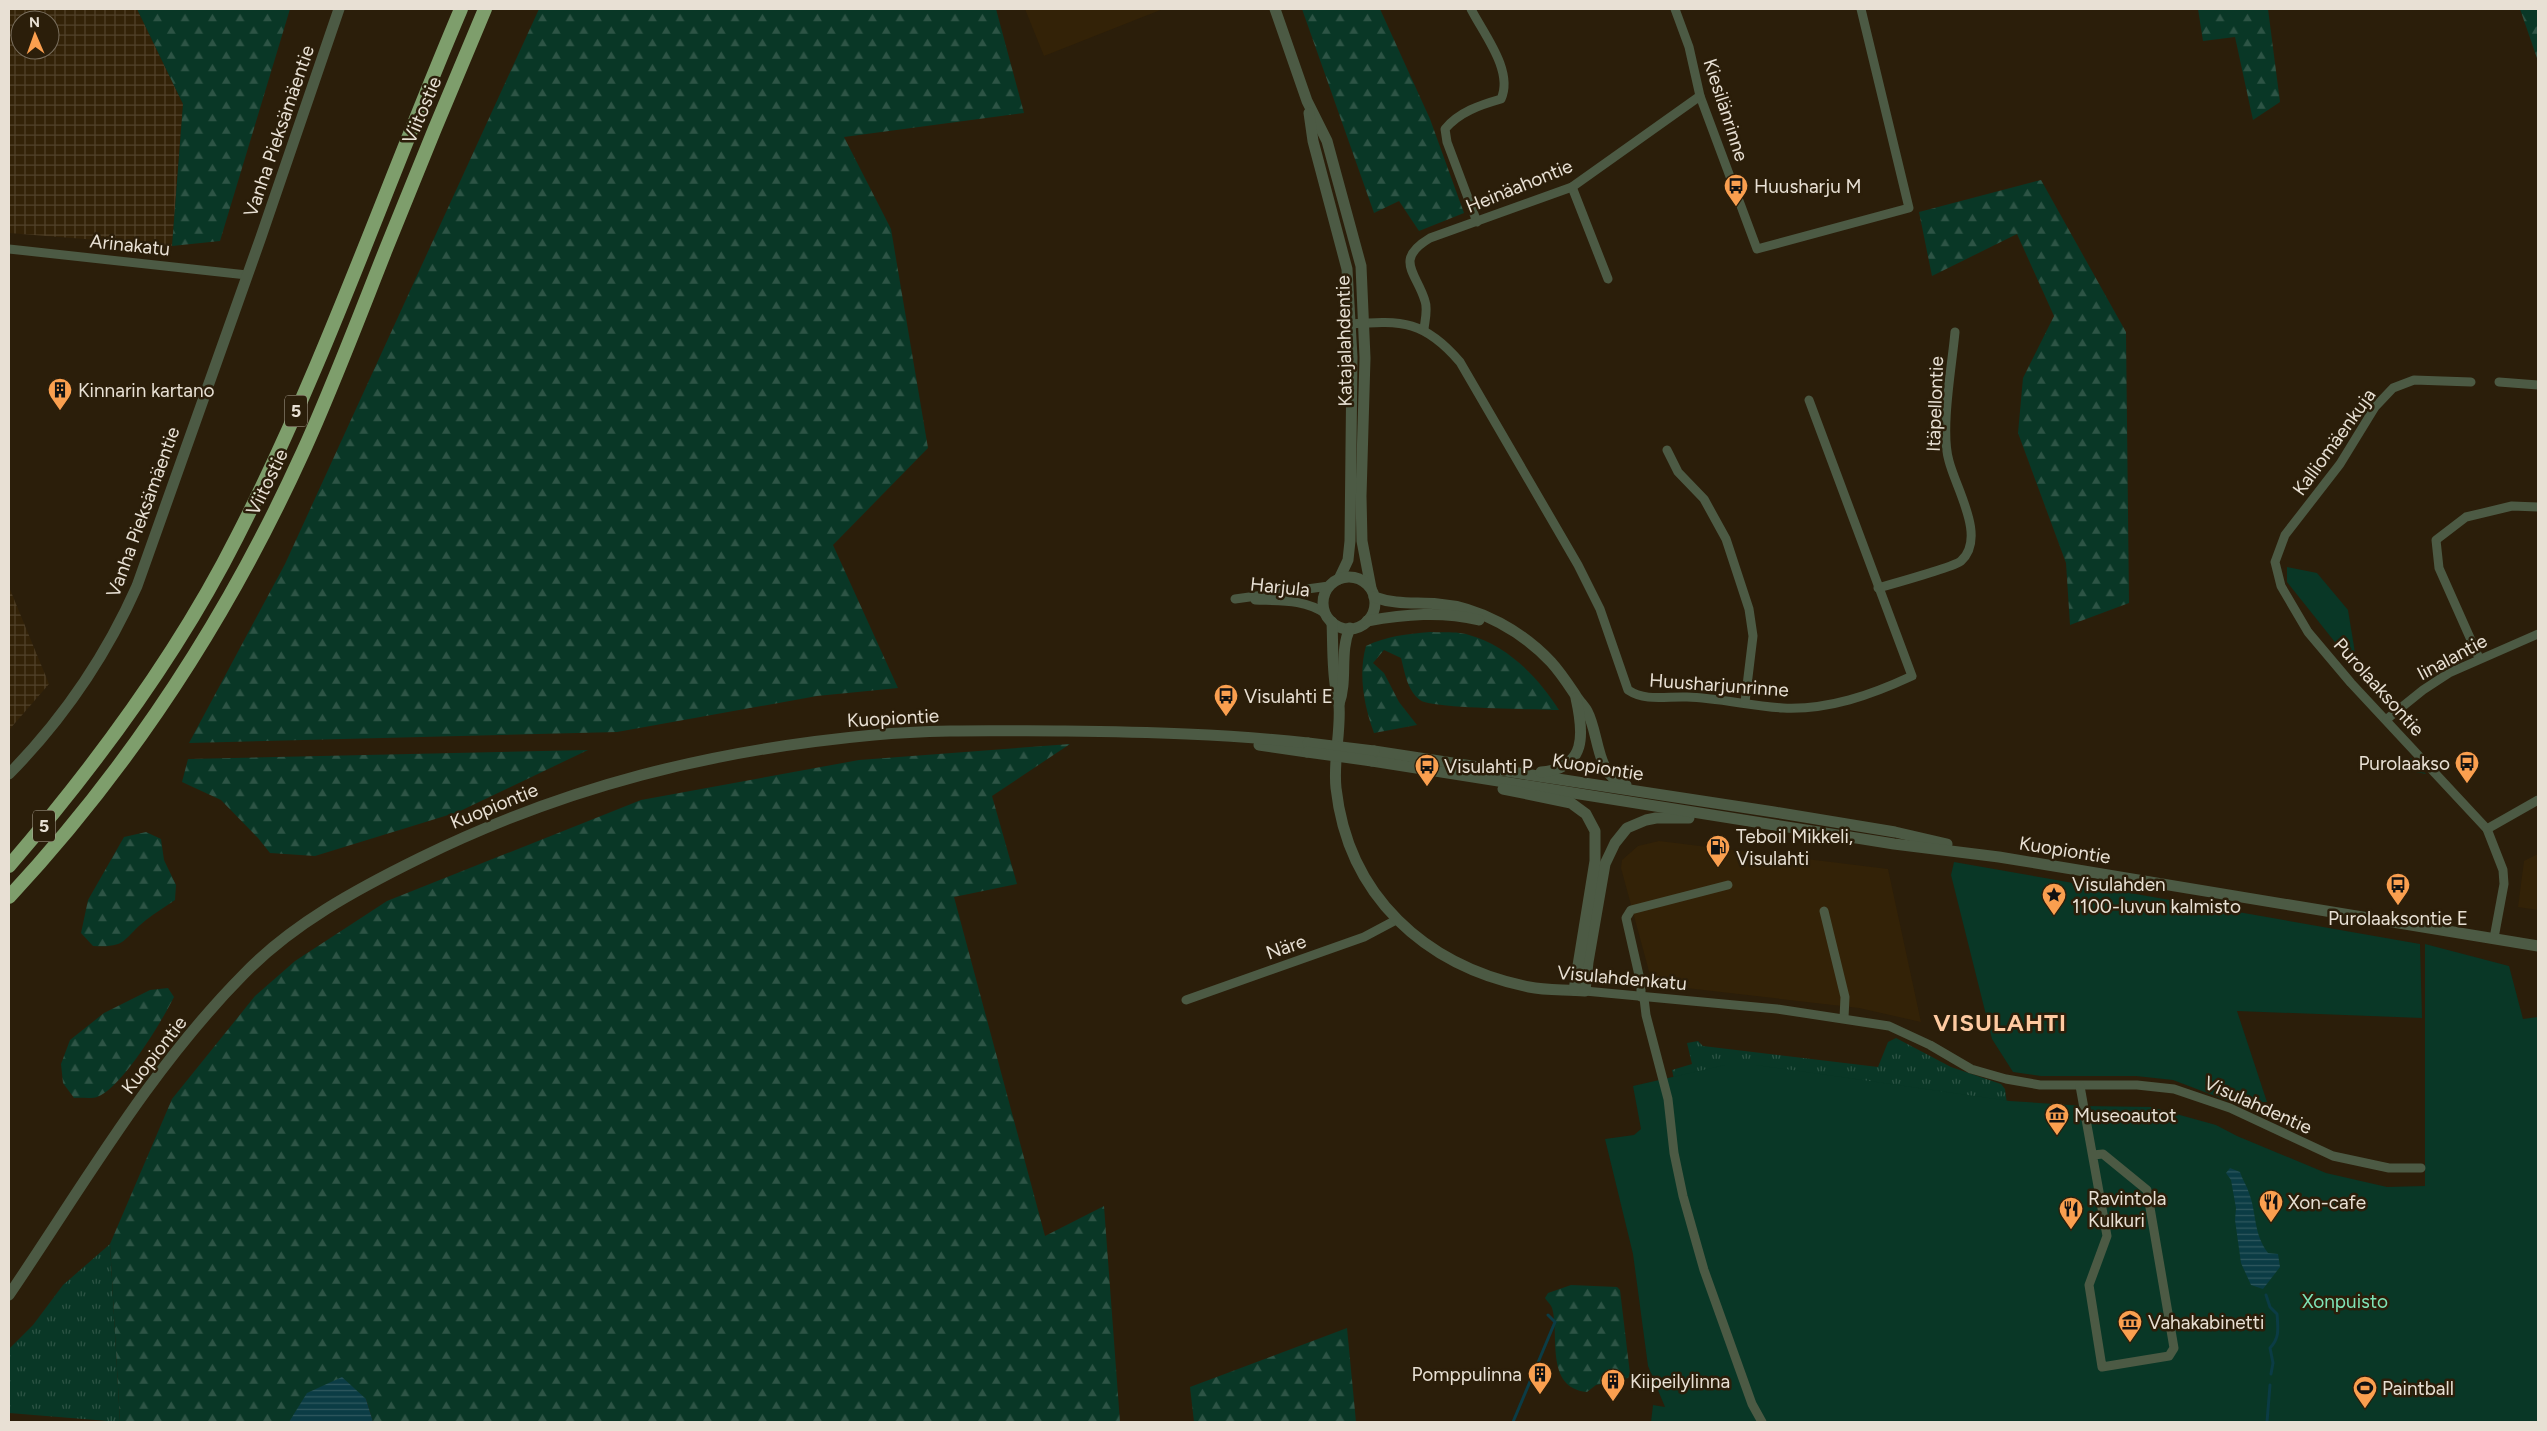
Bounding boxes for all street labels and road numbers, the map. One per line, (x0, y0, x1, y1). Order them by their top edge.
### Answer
street label: Vanha Pieksämäentie (239, 42, 319, 220)
street label: Kiesilänrinne (1699, 56, 1753, 164)
street label: Viitostie (398, 73, 446, 147)
street label: Heinäahontie (1462, 154, 1576, 218)
street label: Arinakatu (89, 229, 171, 261)
street label: Katajalahdentie (1331, 275, 1357, 407)
street label: Itäpellontie (1922, 356, 1948, 452)
street label: Kalliomäenkuja (2288, 384, 2380, 500)
road number: 5 (285, 396, 307, 426)
street label: Vanha Pieksämäentie (101, 423, 185, 601)
street label: Viitostie (241, 445, 293, 519)
street label: Harjula (1249, 572, 1311, 602)
street label: Iinalantie (2413, 629, 2491, 685)
street label: Purolaaksontie (2329, 633, 2429, 741)
street label: Huusharjunrinne (1648, 669, 1790, 701)
street label: Kuopiontie (846, 704, 940, 732)
street label: Kuopiontie (1551, 748, 1645, 786)
street label: Kuopiontie (447, 778, 541, 834)
road number: 5 (33, 810, 55, 841)
street label: Kuopiontie (2018, 831, 2112, 869)
street label: Näre (1263, 929, 1309, 965)
street label: Visulahdenkatu (1556, 961, 1688, 995)
street label: Kuopiontie (116, 1012, 192, 1098)
street label: Visulahdentie (2201, 1071, 2315, 1139)

